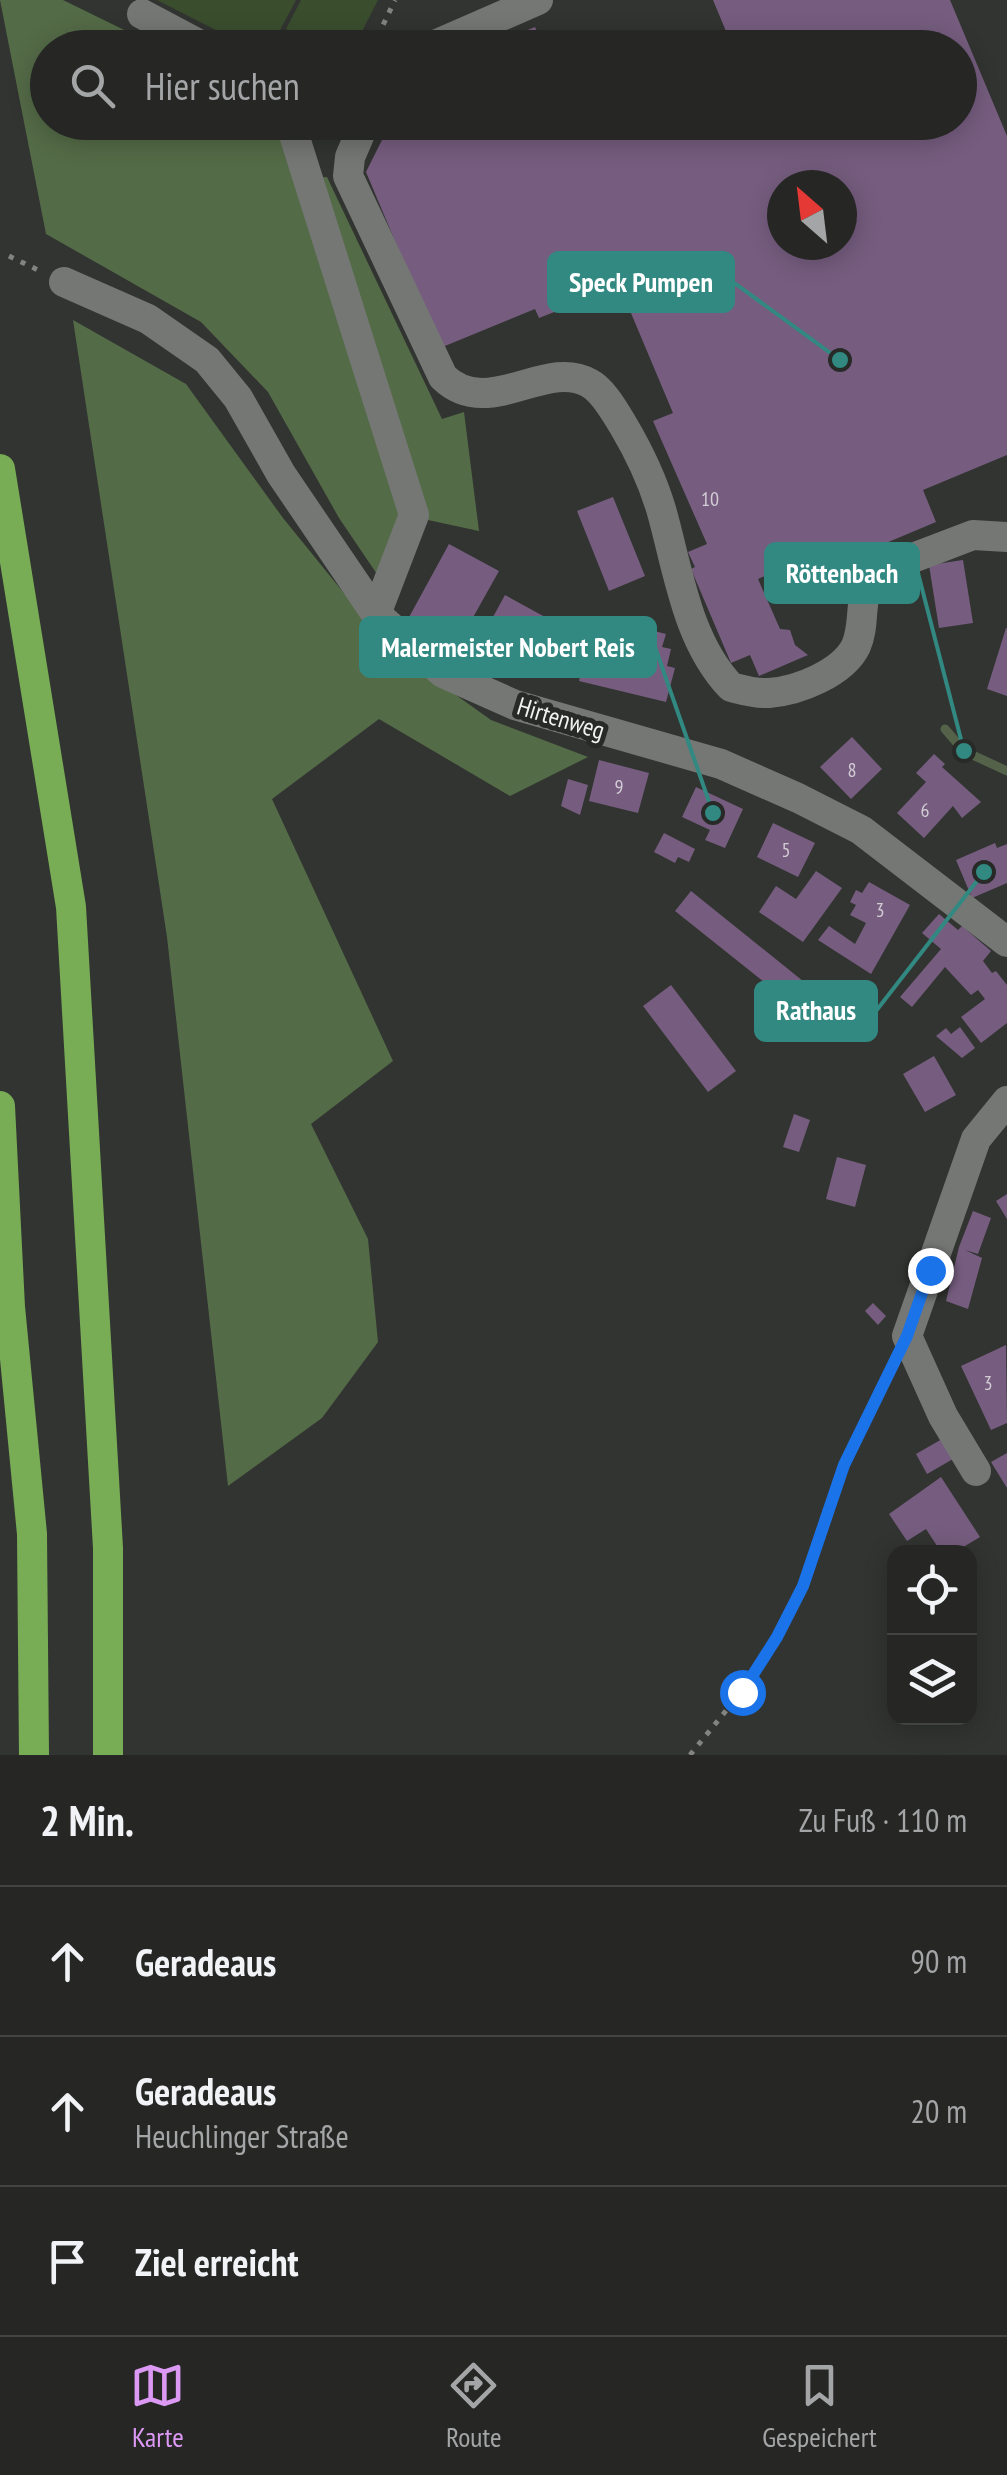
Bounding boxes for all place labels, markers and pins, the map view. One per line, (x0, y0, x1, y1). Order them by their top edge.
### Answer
callout: Speck Pumpen (549, 253, 733, 311)
callout: Röttenbach (766, 544, 918, 602)
callout: Malermeister Nobert Reis (361, 618, 655, 676)
callout: Rathaus (756, 982, 876, 1040)

